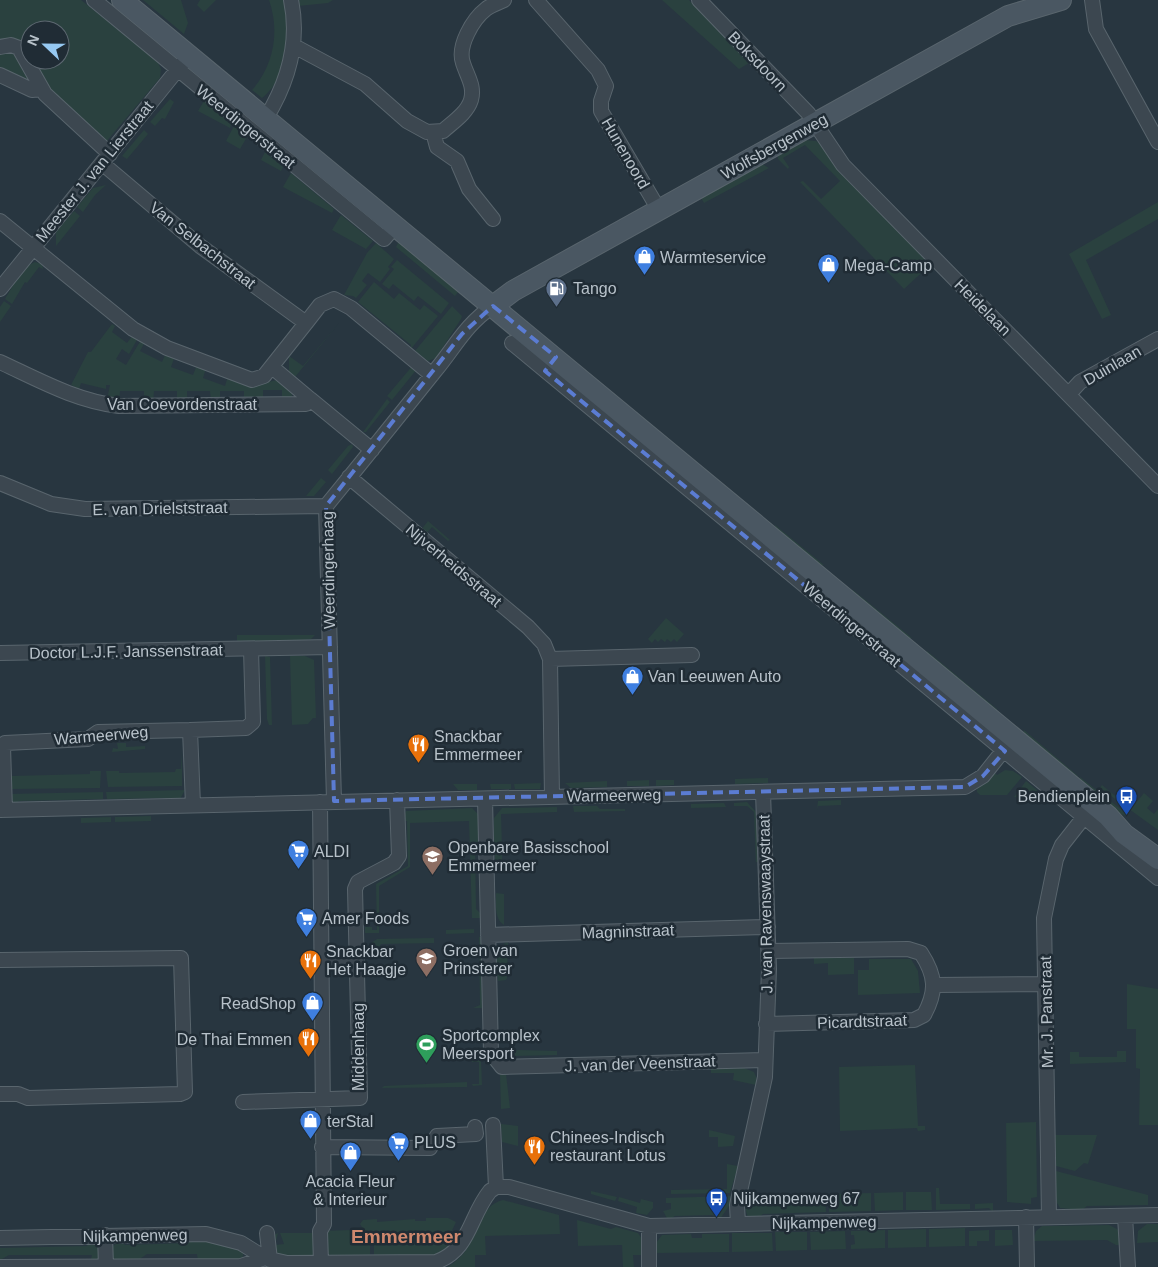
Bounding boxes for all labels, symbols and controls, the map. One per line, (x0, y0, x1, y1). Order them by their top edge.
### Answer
north arrow (20, 20, 70, 70)
street label: Boksdoorn (725, 28, 790, 95)
text: N (24, 32, 42, 48)
street label: Weerdingerstraat (193, 81, 299, 172)
street label: Meester J. van Lierstraat (32, 97, 157, 245)
street label: Wolfsbergenweg (718, 110, 830, 183)
street label: Hunenoord (598, 115, 653, 192)
street label: Van Selbachstraat (146, 199, 259, 292)
shop icon: Warmteservice (632, 245, 656, 276)
place label: Warmteservice (660, 249, 766, 266)
shop icon: Mega-Camp (816, 253, 840, 284)
place label: Mega-Camp (844, 257, 932, 274)
fuel station icon: Tango (545, 276, 569, 307)
street label: Heidelaan (951, 276, 1014, 339)
place label: Tango (573, 280, 617, 297)
street label: Duinlaan (1081, 342, 1144, 389)
street label: Van Coevordenstraat (107, 396, 258, 413)
street label: E. van Drielststraat (92, 499, 228, 518)
street label: Weerdingerhaag (319, 511, 338, 629)
street label: Nijverheidsstraat (403, 521, 505, 611)
street label: Weerdingerstraat (799, 579, 904, 671)
street label: Doctor L.J.F. Janssenstraat (29, 641, 224, 662)
shop icon: Van Leeuwen Auto (620, 664, 644, 695)
place label: Van Leeuwen Auto (648, 668, 781, 685)
street label: Warmeerweg (53, 723, 149, 748)
place label: Snackbar Emmermeer (434, 728, 523, 763)
restaurant icon: Snackbar Emmermeer (406, 733, 430, 764)
bus stop icon: Bendienplein (1114, 784, 1138, 815)
street label: Warmeerweg (567, 786, 661, 805)
place label: Bendienplein (1017, 788, 1110, 805)
street label: J. van Ravenswaaystraat (755, 814, 776, 994)
supermarket icon: ALDI (286, 839, 310, 870)
place label: Openbare Basisschool Emmermeer (448, 839, 609, 874)
place label: ALDI (314, 843, 350, 860)
school or university icon: Openbare Basisschool Emmermeer (420, 844, 444, 875)
supermarket icon: Amer Foods (294, 906, 318, 937)
place label: Amer Foods (322, 910, 409, 927)
street label: Magninstraat (581, 921, 675, 942)
place label: Groen van Prinsterer (443, 942, 518, 977)
place label: Snackbar Het Haagje (326, 943, 406, 978)
school or university icon: Groen van Prinsterer (415, 947, 439, 978)
restaurant icon: Snackbar Het Haagje (298, 948, 322, 979)
street label: Mr. J. Panstraat (1037, 955, 1056, 1068)
shop icon: ReadShop (300, 991, 324, 1022)
place label: ReadShop (220, 995, 296, 1012)
street label: Middenhaag (350, 1003, 367, 1091)
street label: Picardtstraat (817, 1011, 908, 1032)
restaurant icon: De Thai Emmen (296, 1027, 320, 1058)
place label: Sportcomplex Meersport (442, 1027, 540, 1062)
place label: De Thai Emmen (177, 1031, 292, 1048)
sports icon: Sportcomplex Meersport (414, 1032, 438, 1063)
street label: J. van der Veenstraat (564, 1052, 716, 1075)
shop icon: terStal (299, 1109, 323, 1140)
place label: terStal (327, 1113, 373, 1130)
place label: Chinees-Indisch restaurant Lotus (550, 1129, 666, 1164)
supermarket icon: PLUS (386, 1130, 410, 1161)
place label: PLUS (414, 1134, 456, 1151)
restaurant icon: Chinees-Indisch restaurant Lotus (522, 1134, 546, 1165)
shop icon: Acacia Fleur & Interieur (338, 1140, 362, 1171)
place label: Acacia Fleur & Interieur (306, 1173, 395, 1208)
bus stop icon: Nijkampenweg 67 (705, 1186, 729, 1217)
place label: Nijkampenweg 67 (733, 1190, 860, 1207)
street label: Nijkampenweg (771, 1213, 877, 1232)
street label: Nijkampenweg (82, 1226, 188, 1245)
district label: Emmermeer (351, 1226, 462, 1247)

